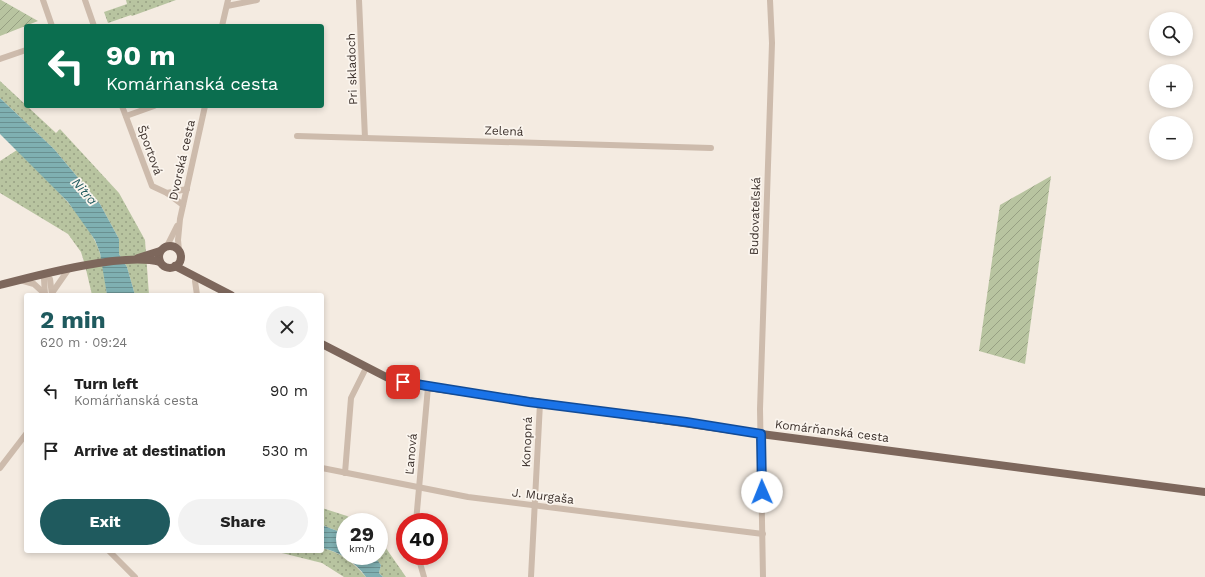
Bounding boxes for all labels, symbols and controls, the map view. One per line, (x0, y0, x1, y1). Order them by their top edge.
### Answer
map controls (1149, 12, 1193, 160)
button: search (1149, 12, 1193, 56)
street label: Pri skladoch (344, 33, 360, 105)
text: 90 m (106, 39, 176, 72)
icon: left (40, 40, 92, 92)
button: + (1149, 64, 1193, 108)
text: Komárňanská cesta (106, 73, 278, 94)
button: − (1149, 116, 1193, 160)
street label: Dvorská cesta (166, 118, 198, 202)
street label: Športová (135, 123, 166, 177)
street label: Zelená (484, 123, 524, 139)
water label: Nitra (69, 175, 100, 208)
street label: Budovateľská (747, 177, 763, 255)
text: 2 min (40, 306, 106, 334)
button: close (266, 306, 308, 348)
text: 620 m · 09:24 (40, 335, 127, 350)
pin (386, 365, 420, 399)
icon: arrive (392, 371, 414, 393)
text: Turn left (74, 375, 138, 393)
icon: left (40, 380, 62, 402)
text: 90 m (270, 382, 308, 400)
text: Komárňanská cesta (74, 393, 198, 408)
street label: Konopná (519, 416, 535, 468)
street label: Komárňanská cesta (774, 417, 890, 445)
street label: Ľanová (402, 433, 420, 475)
icon: arrive (40, 440, 62, 462)
text: Arrive at destination (74, 442, 226, 460)
text: 530 m (262, 442, 308, 460)
position arrow (741, 471, 783, 513)
street label: J. Murgaša (511, 485, 575, 507)
button: Exit (40, 499, 170, 545)
button: Share (178, 499, 308, 545)
speed limit sign: 40 (396, 513, 448, 565)
text: 29 (350, 522, 374, 546)
text: km/h (349, 543, 375, 554)

